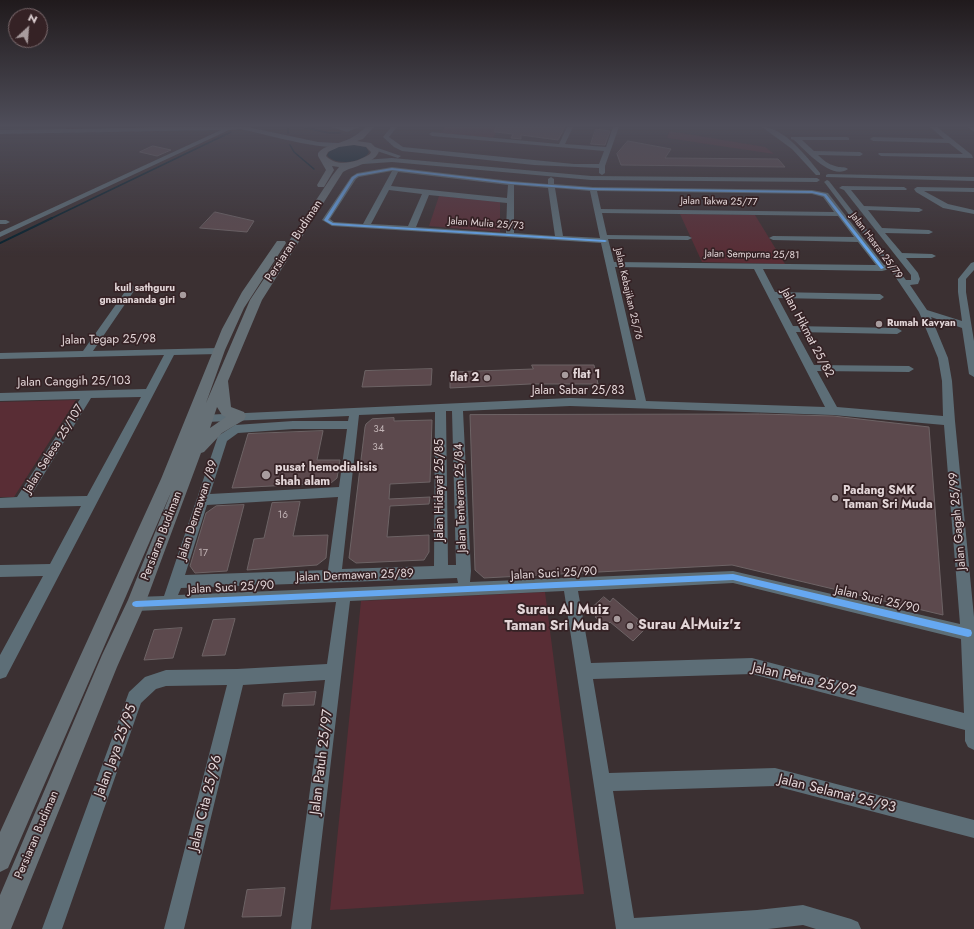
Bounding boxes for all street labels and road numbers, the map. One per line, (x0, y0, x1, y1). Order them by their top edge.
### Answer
street label: Jalan Takwa 25/77 (680, 195, 758, 209)
street label: Persiaran Budiman (262, 197, 326, 285)
street label: Jalan Hasrat 25/79 (847, 211, 905, 281)
street label: Jalan Mulia 25/73 (448, 215, 524, 233)
street label: Jalan Kebajikan 25/76 (612, 247, 644, 341)
street label: Jalan Sempurna 25/81 (704, 248, 800, 262)
street label: Jalan Hikmat 25/82 (777, 286, 837, 380)
street label: Jalan Tegap 25/98 (62, 332, 156, 348)
street label: Jalan Canggih 25/103 (17, 374, 131, 390)
street label: Jalan Sabar 25/83 (532, 384, 624, 398)
street label: Jalan Selesa 25/107 (21, 402, 87, 496)
street label: Jalan Hidayat 25/85 (433, 439, 447, 541)
street label: Jalan Tenteram 25/84 (452, 443, 470, 553)
street label: Jalan Dermawan /89 (175, 458, 221, 562)
street label: Jalan Gagah 25/99 (947, 471, 969, 571)
street label: Persiaran Budiman (138, 489, 186, 583)
street label: Jalan Suci 25/90 (511, 565, 597, 583)
street label: Jalan Dermawan 25/89 (296, 567, 414, 585)
street label: Jalan Suci 25/90 (188, 579, 274, 597)
street label: Jalan Suci 25/90 (833, 583, 921, 617)
street label: Jalan Petua 25/92 (750, 660, 858, 700)
street label: Jalan Jaya 25/95 (91, 702, 141, 800)
street label: Jalan Patuh 25/97 (307, 708, 337, 816)
street label: Jalan Cita 25/96 (186, 753, 226, 853)
street label: Jalan Selamat 25/93 (777, 771, 897, 817)
street label: Persiaran Budiman (12, 789, 62, 881)

